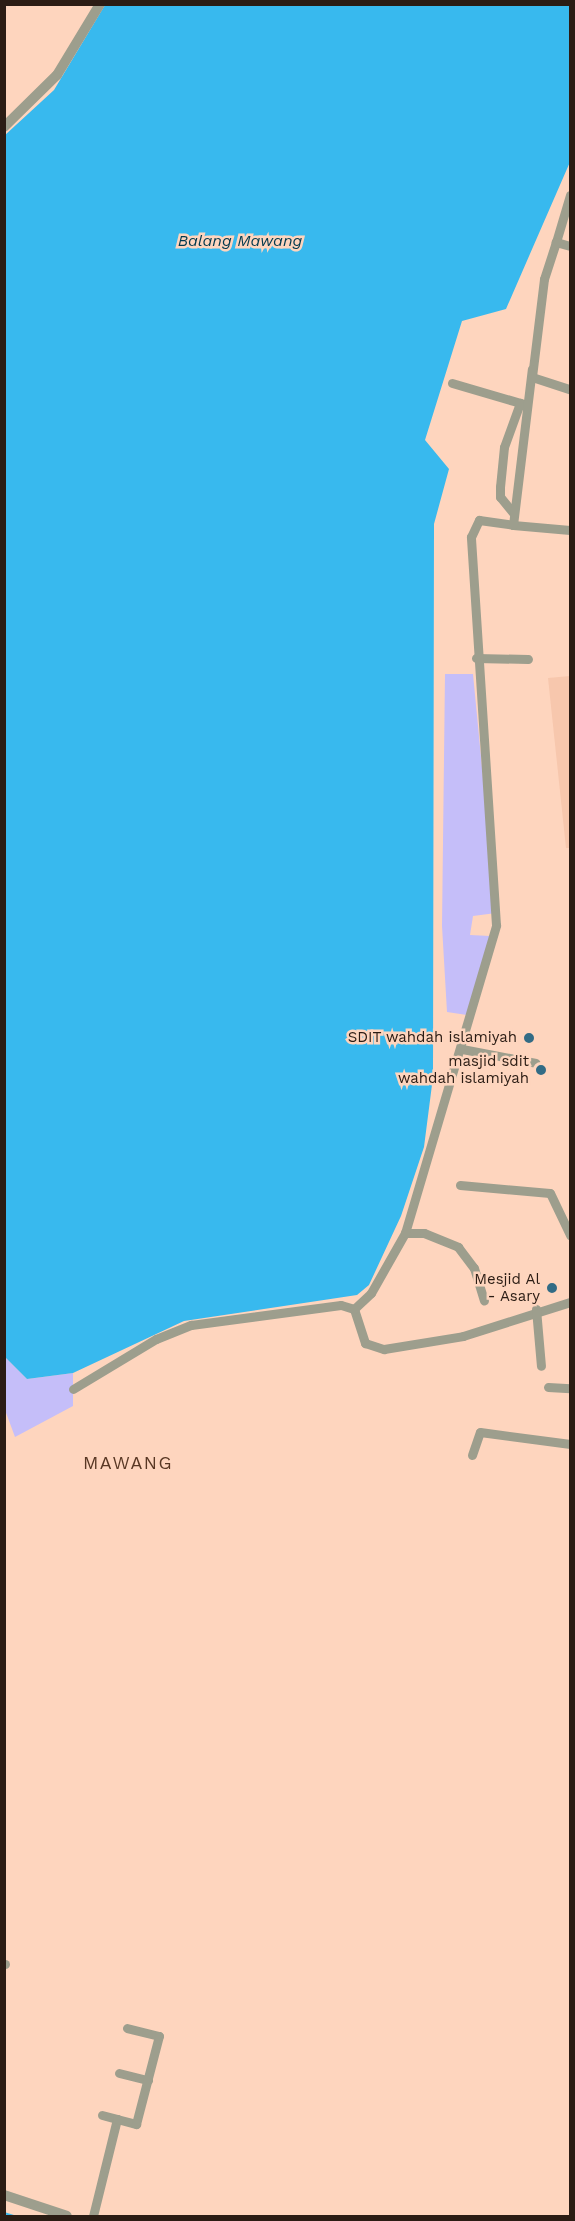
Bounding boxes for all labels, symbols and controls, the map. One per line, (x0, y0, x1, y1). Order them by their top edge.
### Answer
water label: Balang Mawang (178, 231, 302, 251)
place label: SDIT wahdah islamiyah (347, 1029, 517, 1047)
marker: SDIT wahdah islamiyah (522, 1031, 536, 1045)
place label: masjid sdit wahdah islamiyah (398, 1052, 529, 1087)
marker: masjid sdit wahdah islamiyah (534, 1063, 548, 1077)
place label: Mesjid Al - Asary (474, 1270, 540, 1305)
marker: Mesjid Al - Asary (545, 1281, 559, 1295)
district label: MAWANG (83, 1452, 173, 1474)

